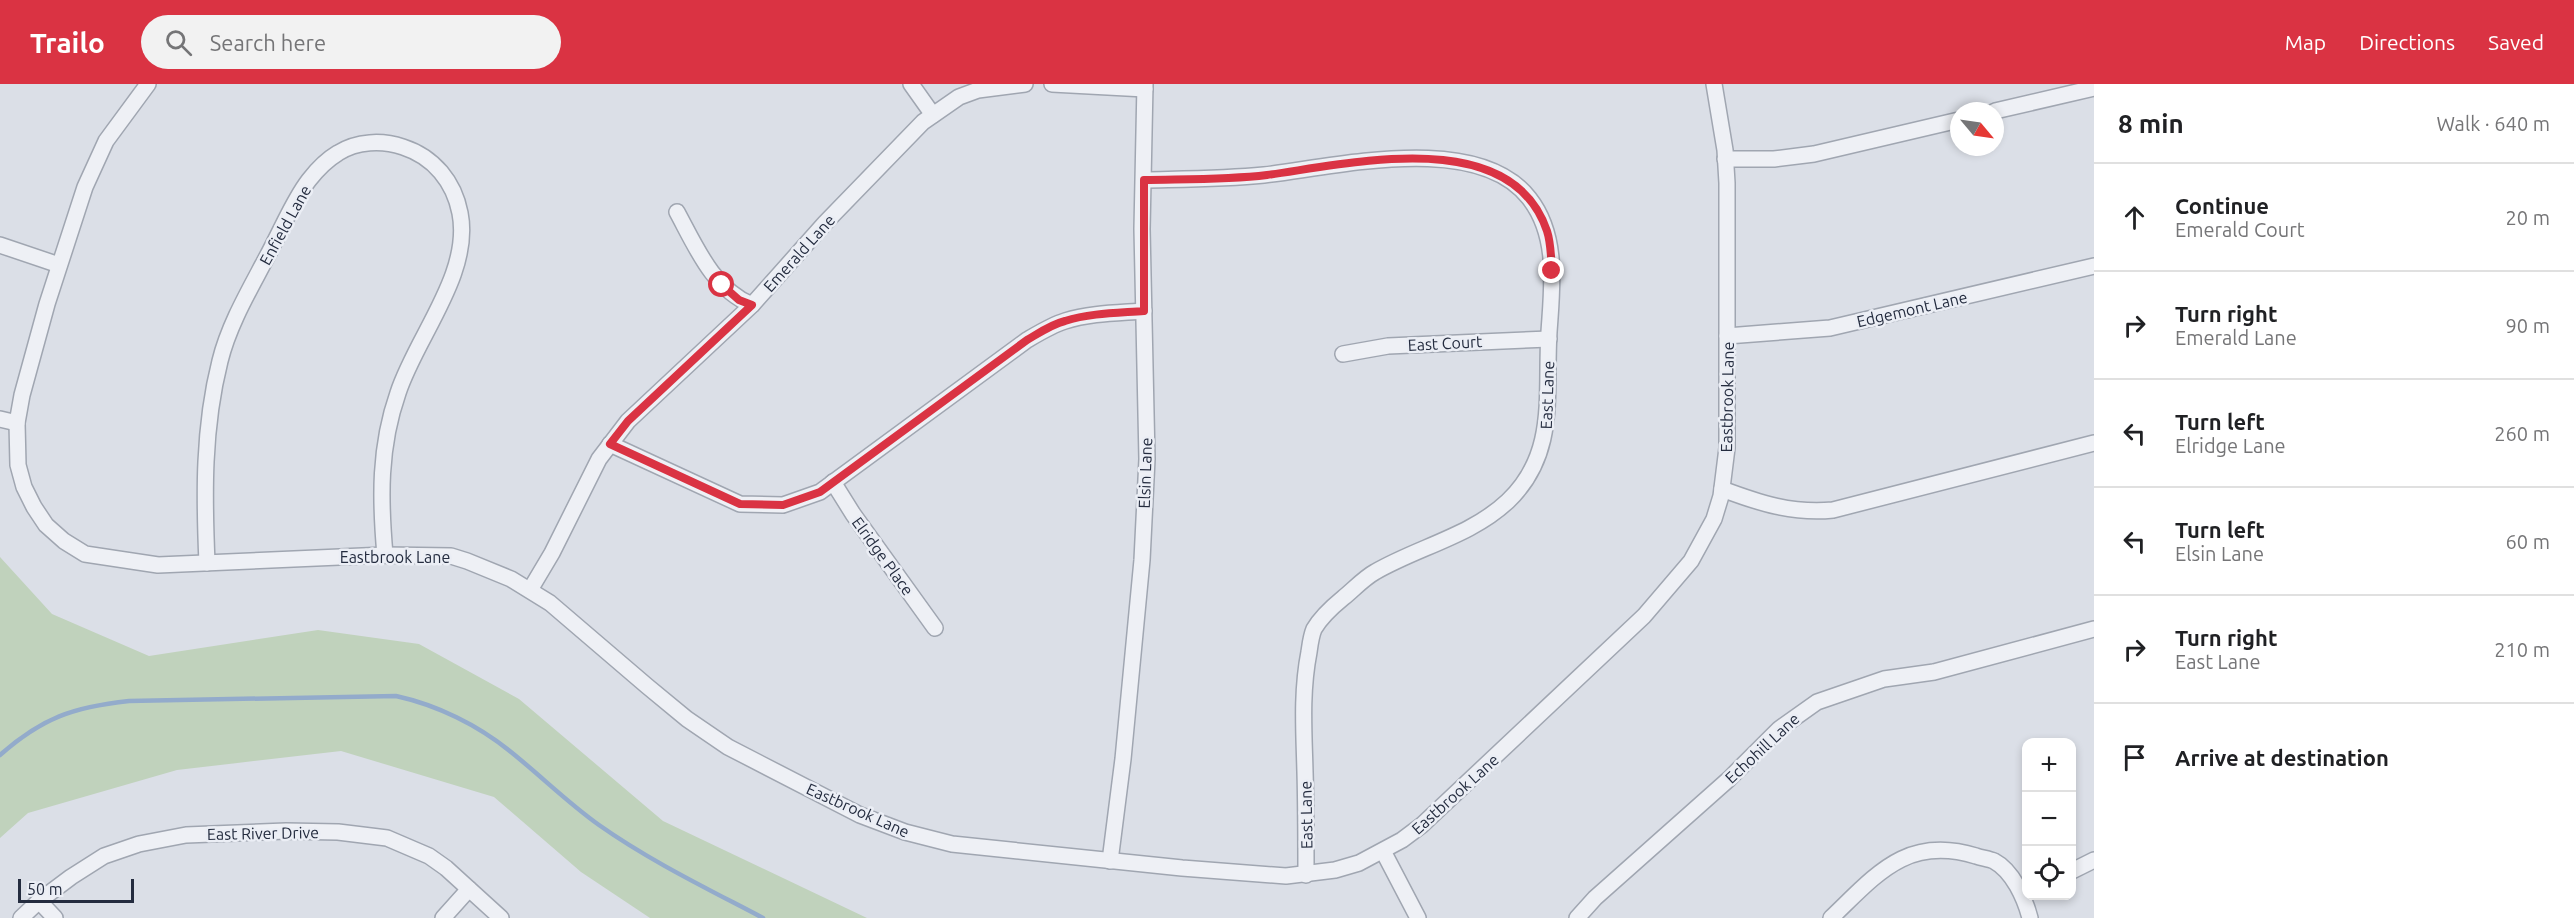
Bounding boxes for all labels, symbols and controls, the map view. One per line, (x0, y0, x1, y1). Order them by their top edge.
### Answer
search box (141, 15, 561, 69)
icon: search (162, 26, 195, 59)
text: Trailo (30, 27, 105, 58)
text: Search here (210, 30, 326, 55)
text: Map (2285, 30, 2326, 54)
text: Directions (2359, 30, 2455, 54)
text: Saved (2488, 30, 2544, 54)
north arrow (1950, 102, 2004, 156)
text: 8 min (2118, 109, 2184, 138)
text: Walk · 640 m (2437, 112, 2550, 135)
street label: Enfield Lane (256, 182, 314, 268)
text: Continue (2175, 193, 2269, 218)
icon: ahead (2118, 201, 2151, 234)
text: 20 m (2506, 206, 2550, 229)
street label: Emerald Lane (760, 211, 838, 295)
text: Emerald Court (2175, 218, 2305, 241)
route end (1538, 257, 1564, 283)
route start (708, 271, 734, 297)
street label: Edgemont Lane (1855, 288, 1969, 330)
text: Turn right (2175, 301, 2277, 326)
icon: right (2118, 309, 2151, 342)
text: 90 m (2506, 314, 2550, 337)
text: Emerald Lane (2175, 326, 2297, 349)
street label: East Court (1407, 332, 1483, 354)
street label: Eastbrook Lane (1717, 342, 1737, 452)
street label: East Lane (1537, 360, 1557, 430)
text: Turn left (2175, 409, 2265, 434)
icon: left (2118, 417, 2151, 450)
text: 260 m (2494, 422, 2550, 445)
text: Elridge Lane (2175, 434, 2286, 457)
street label: Elsin Lane (1135, 437, 1155, 509)
street label: Elridge Place (849, 513, 917, 599)
text: Turn left (2175, 517, 2265, 542)
icon: left (2118, 525, 2151, 558)
text: 60 m (2506, 530, 2550, 553)
text: Elsin Lane (2175, 542, 2264, 565)
street label: Eastbrook Lane (340, 548, 450, 566)
text: Turn right (2175, 625, 2277, 650)
icon: right (2118, 633, 2151, 666)
text: 210 m (2494, 638, 2550, 661)
text: East Lane (2175, 650, 2261, 673)
street label: Echohill Lane (1721, 709, 1803, 787)
map controls (2022, 738, 2076, 900)
button: + (2022, 738, 2076, 792)
icon: arrive (2118, 741, 2151, 774)
text: Arrive at destination (2175, 745, 2389, 770)
street label: Eastbrook Lane (1408, 750, 1502, 838)
street label: Eastbrook Lane (804, 779, 912, 841)
street label: East Lane (1296, 781, 1316, 849)
button: − (2022, 792, 2076, 846)
street label: East River Drive (207, 823, 319, 843)
button: locate (2022, 846, 2076, 900)
scale bar (18, 876, 134, 904)
text: 50 m (27, 880, 63, 898)

